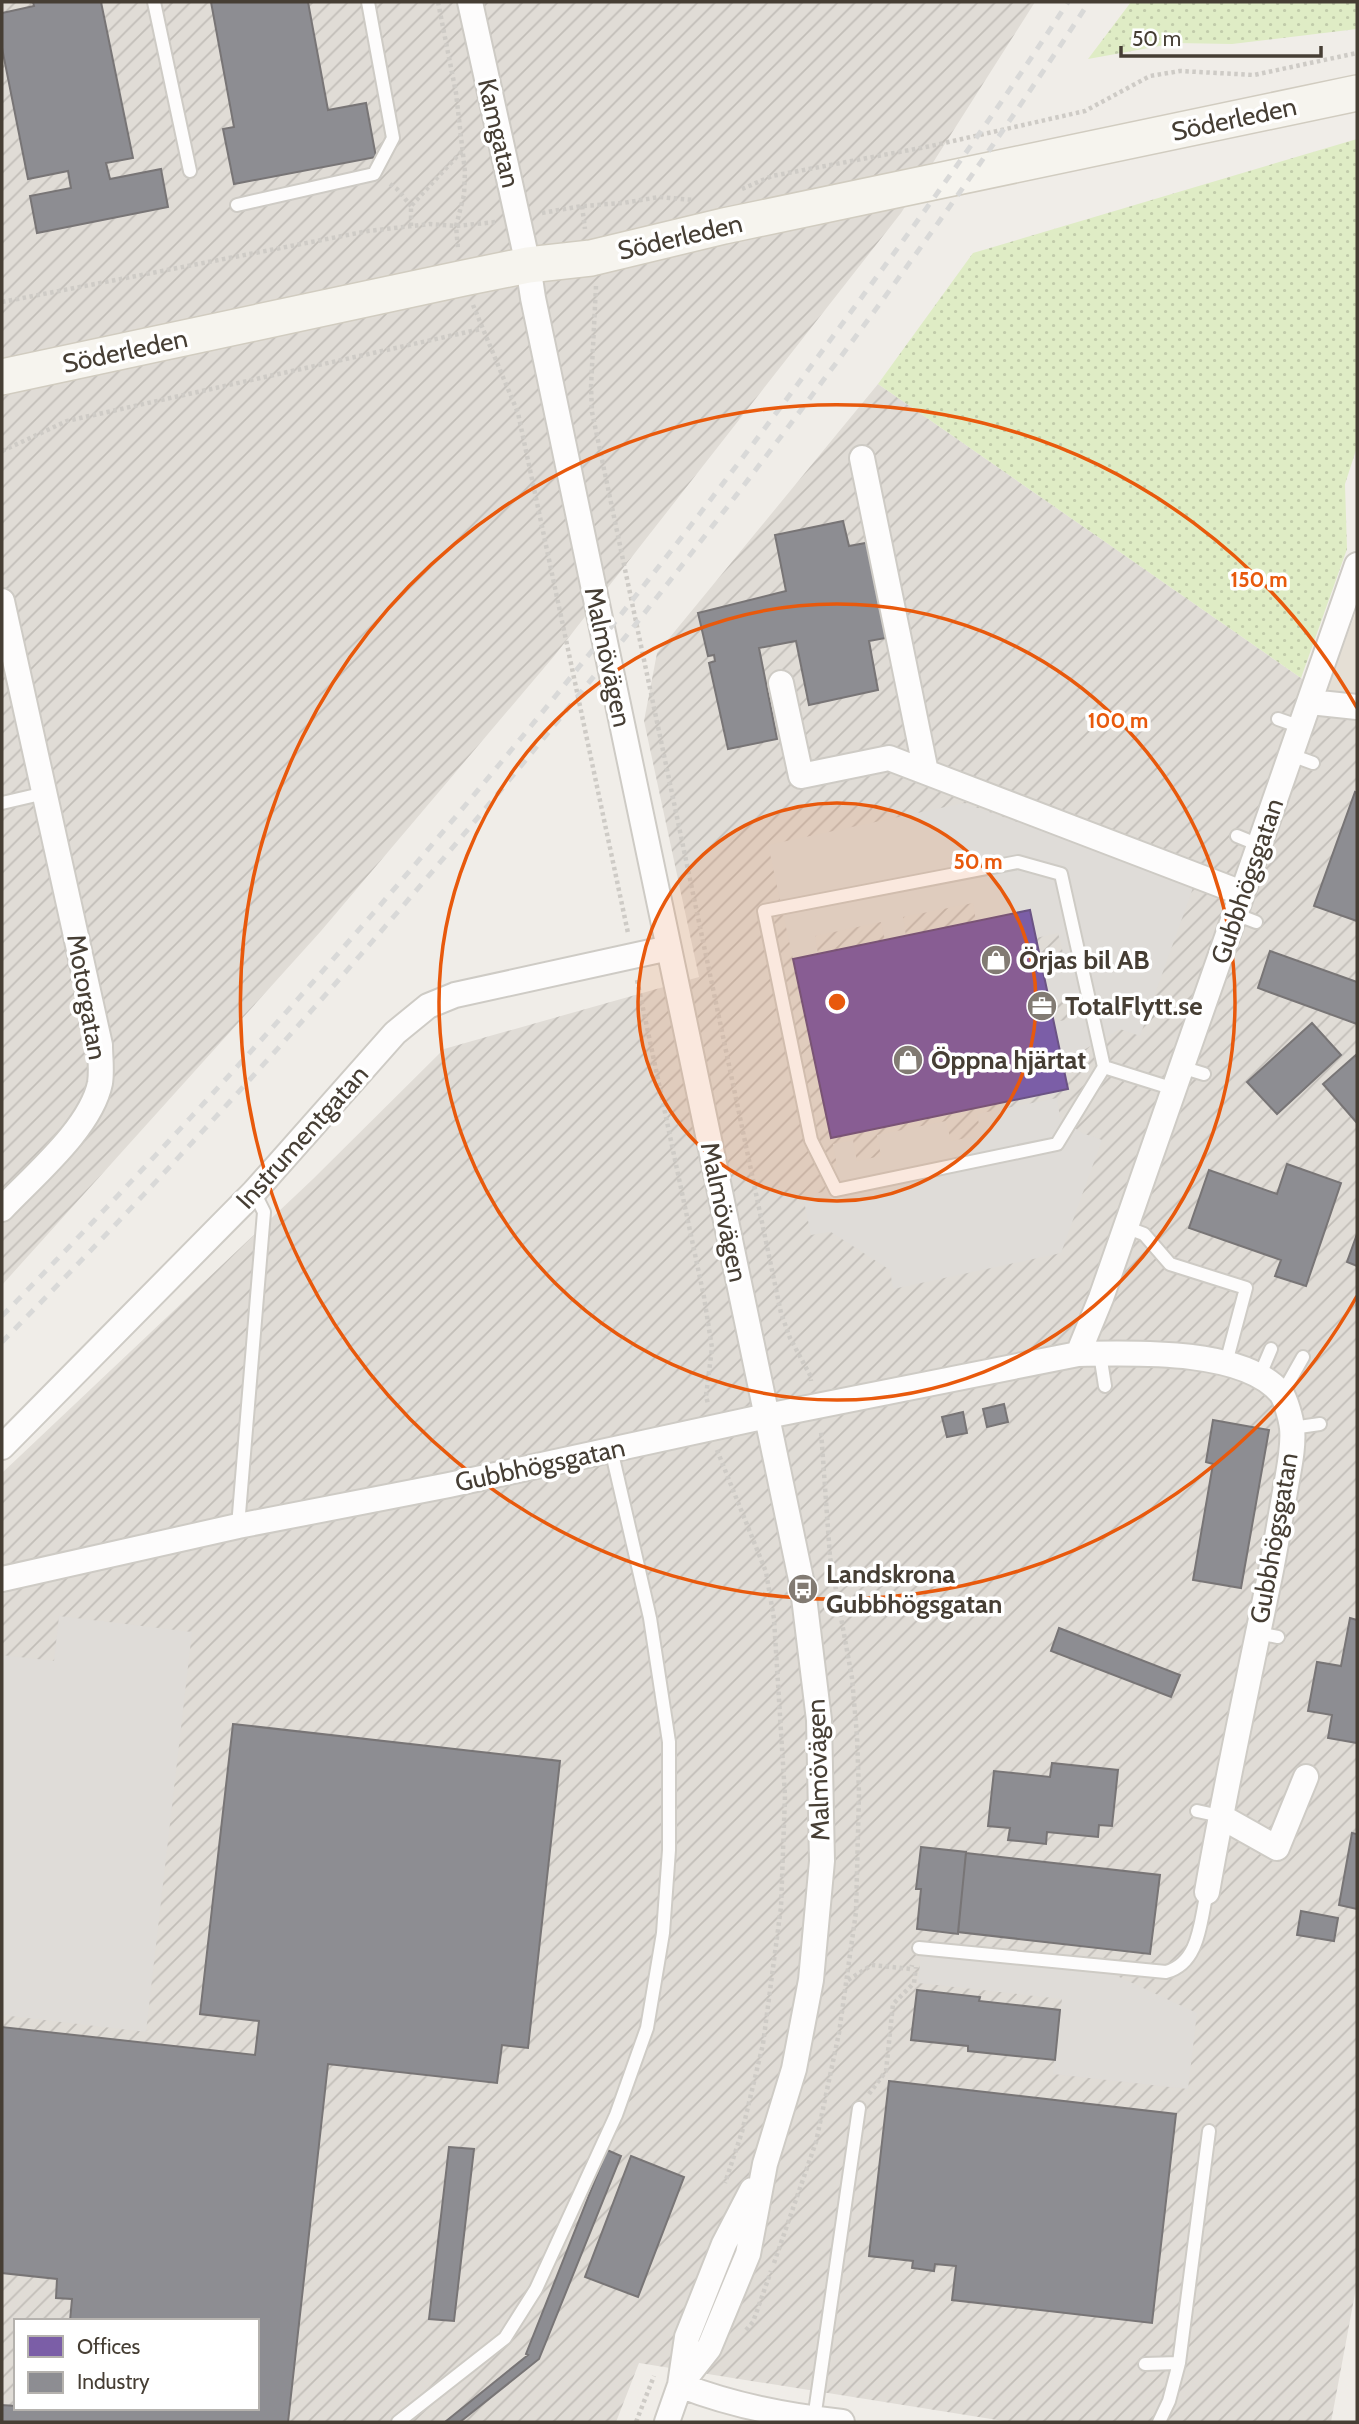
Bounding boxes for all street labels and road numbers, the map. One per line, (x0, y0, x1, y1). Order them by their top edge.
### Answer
street label: Kamgatan (471, 75, 527, 191)
street label: Söderleden (1169, 90, 1299, 148)
street label: Söderleden (615, 207, 745, 267)
street label: Söderleden (60, 322, 190, 380)
street label: Malmövägen (578, 584, 638, 730)
street label: Gubbhögsgatan (1204, 794, 1290, 968)
street label: Motorgatan (60, 932, 114, 1062)
street label: Instrumentgatan (229, 1058, 375, 1216)
street label: Malmövägen (694, 1139, 754, 1285)
street label: Gubbhögsgatan (452, 1431, 628, 1499)
street label: Gubbhögsgatan (1243, 1450, 1305, 1626)
street label: Malmövägen (800, 1698, 836, 1842)

